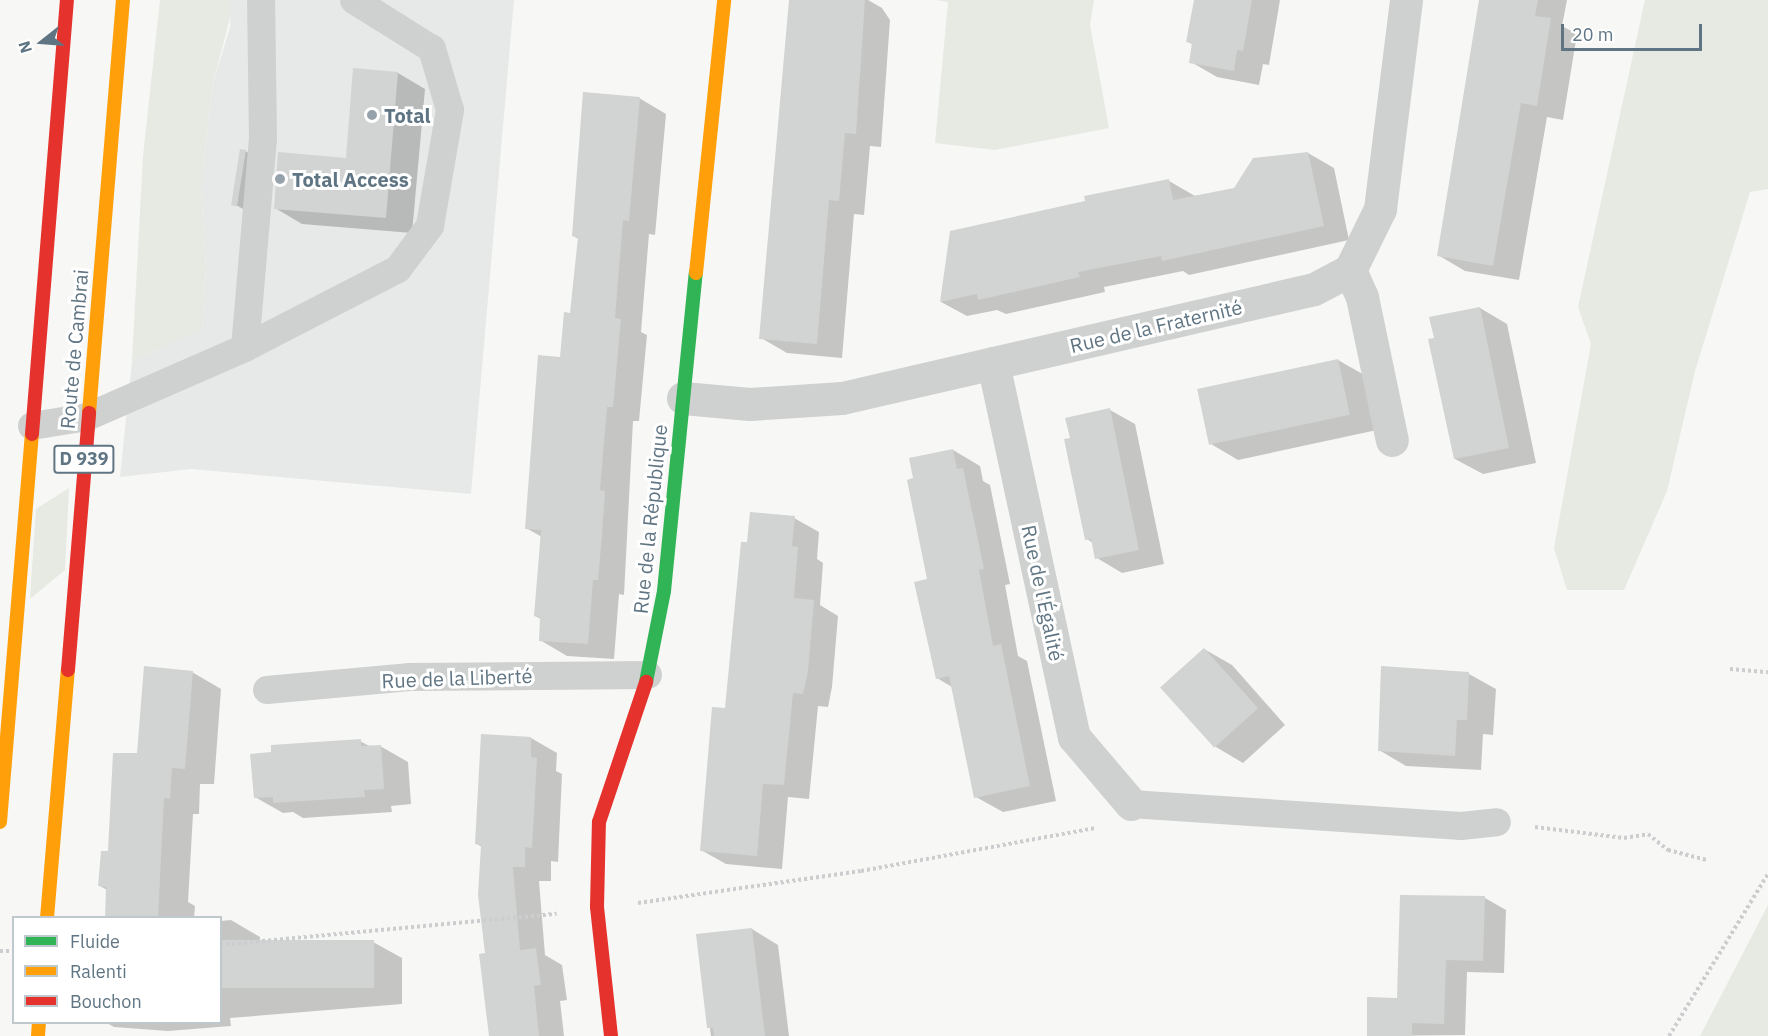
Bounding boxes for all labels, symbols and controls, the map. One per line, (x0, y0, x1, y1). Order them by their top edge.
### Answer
north arrow (12, 12, 72, 72)
scale bar (1564, 12, 1705, 50)
text: 20 m (1572, 23, 1614, 46)
text: N (14, 39, 36, 56)
place label: Total (384, 103, 431, 127)
marker: Total (365, 108, 379, 122)
place label: Total Access (292, 167, 409, 191)
marker: Total Access (273, 172, 287, 186)
street label: Route de Cambrai (55, 268, 93, 430)
street label: Rue de la Fraternité (1067, 294, 1245, 358)
street label: Rue de la République (628, 423, 672, 615)
road number: D 939 (52, 444, 116, 474)
street label: Rue de l'Égalité (1017, 523, 1069, 663)
street label: Rue de la Liberté (381, 663, 533, 693)
legend (12, 916, 222, 1024)
text: Fluide (70, 930, 120, 953)
text: Ralenti (70, 960, 127, 983)
text: Bouchon (70, 990, 142, 1013)

